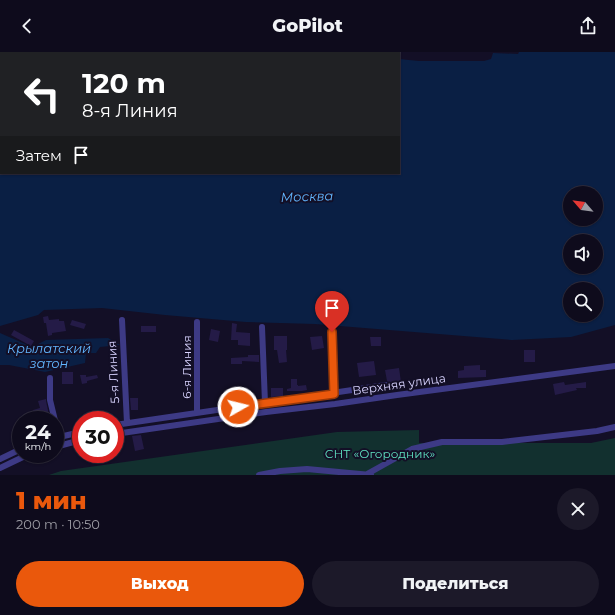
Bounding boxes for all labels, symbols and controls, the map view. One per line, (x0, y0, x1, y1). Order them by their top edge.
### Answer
icon: back (16, 15, 38, 37)
text: GoPilot (272, 15, 343, 37)
icon: share (577, 15, 599, 37)
text: 120 m (82, 66, 166, 100)
icon: left (16, 68, 68, 120)
text: 8-я Линия (82, 100, 178, 122)
icon: arrive (70, 144, 92, 166)
text: Затем (16, 146, 62, 165)
north arrow (563, 186, 603, 226)
map controls (563, 186, 603, 322)
water label: Москва (280, 187, 334, 205)
button: sound (563, 234, 603, 274)
button: search (563, 282, 603, 322)
pin (315, 291, 349, 332)
icon: arrive (321, 297, 343, 319)
street label: 6-я Линия (179, 335, 194, 399)
water label: Крылатский затон (7, 340, 91, 371)
street label: 5-я Линия (104, 340, 122, 404)
street label: Верхняя улица (351, 370, 447, 398)
position arrow (217, 386, 259, 428)
speed limit sign: 30 (72, 411, 124, 463)
text: 24 (25, 420, 51, 444)
text: km/h (25, 440, 51, 453)
park label: СНТ «Огородник» (325, 446, 435, 461)
text: 1 мин (16, 486, 87, 515)
button: close (557, 488, 599, 530)
text: 200 m · 10:50 (16, 516, 100, 532)
button: Выход (16, 561, 304, 607)
button: Поделиться (312, 561, 599, 607)

